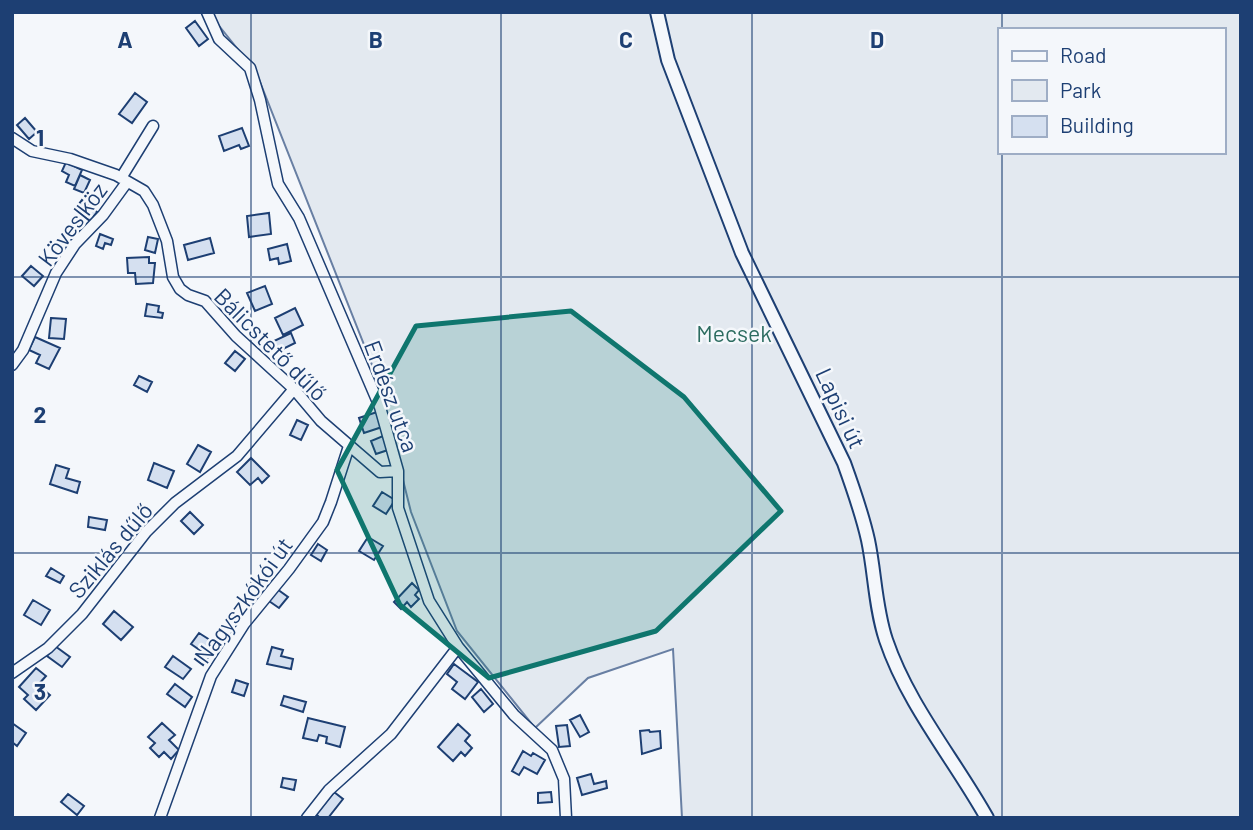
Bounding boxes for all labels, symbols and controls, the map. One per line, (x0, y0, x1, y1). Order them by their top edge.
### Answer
text: A (117, 25, 133, 53)
text: B (369, 25, 383, 53)
text: C (619, 25, 633, 53)
text: D (870, 25, 884, 53)
legend (998, 28, 1225, 154)
text: Road (1060, 42, 1106, 67)
text: Park (1060, 77, 1101, 102)
text: Building (1060, 112, 1134, 137)
text: 1 (36, 123, 44, 151)
street label: Köves köz (31, 177, 113, 271)
street label: Bálicstető dűlő (209, 282, 333, 406)
park label: Mecsek (696, 319, 772, 347)
street label: Erdész utca (359, 336, 425, 456)
street label: Lapisi út (810, 363, 872, 453)
text: 2 (34, 400, 46, 428)
street label: Sziklás dűlő (62, 496, 158, 604)
street label: Nagyszkókói út (188, 532, 298, 668)
text: 3 (34, 677, 46, 705)

